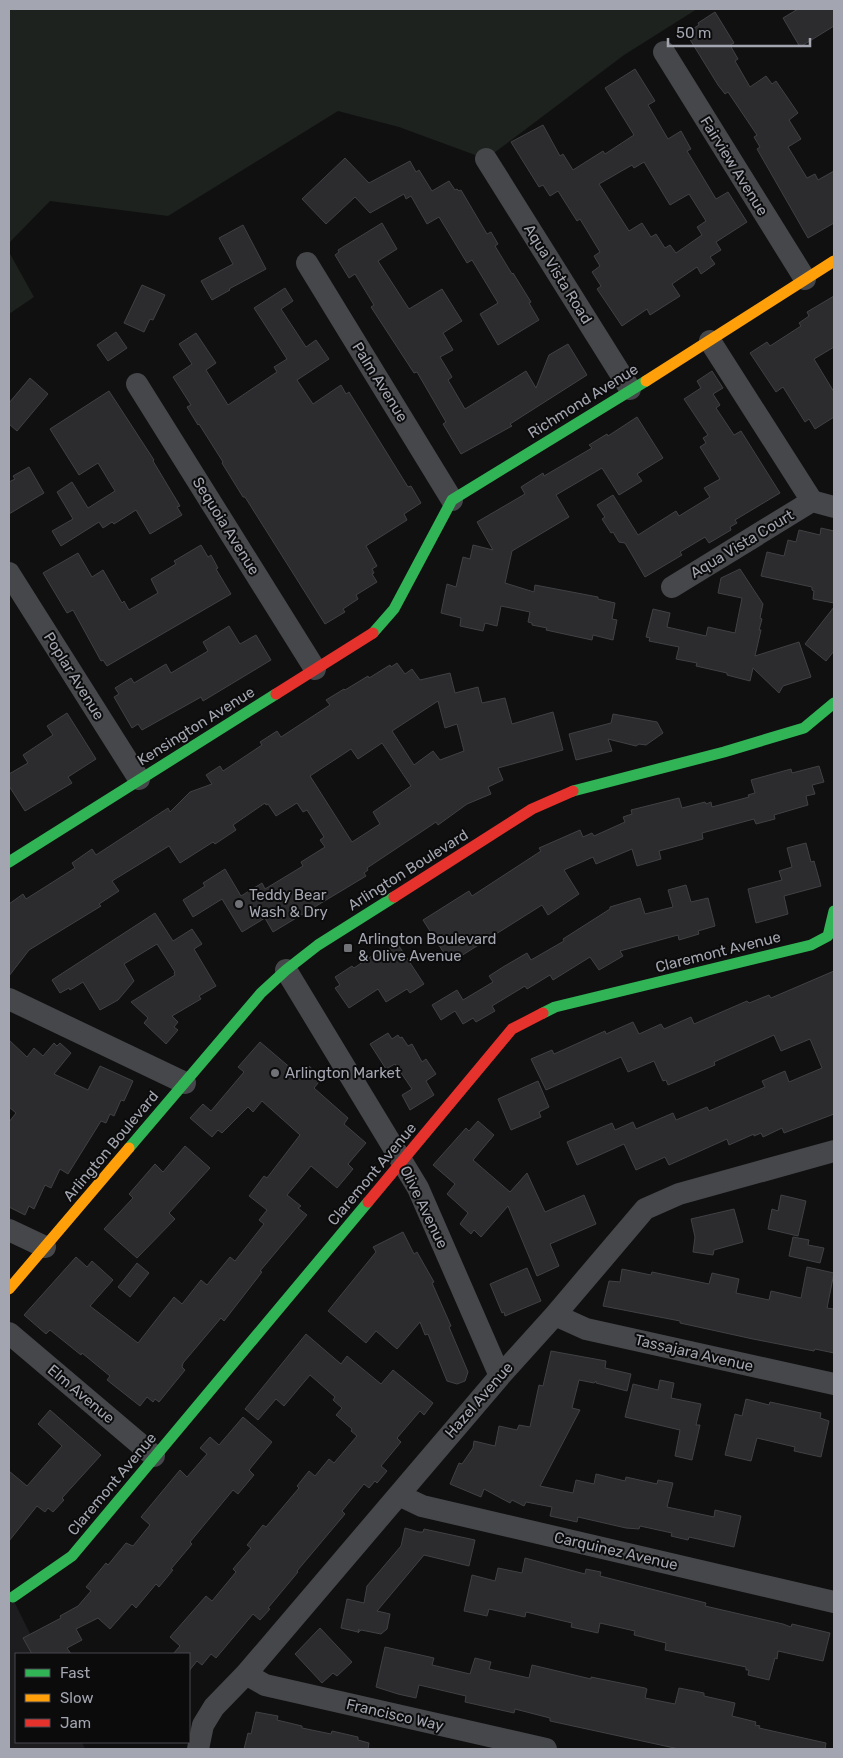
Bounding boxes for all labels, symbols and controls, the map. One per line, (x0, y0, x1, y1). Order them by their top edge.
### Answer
scale bar (668, 15, 810, 47)
text: 50 m (676, 24, 711, 42)
street label: Fairview Avenue (696, 113, 772, 219)
street label: Aqua Vista Road (520, 221, 596, 327)
street label: Palm Avenue (348, 339, 412, 425)
street label: Richmond Avenue (525, 360, 641, 442)
street label: Sequoia Avenue (189, 474, 263, 578)
street label: Aqua Vista Court (687, 506, 797, 582)
street label: Poplar Avenue (40, 629, 108, 723)
street label: Kensington Avenue (134, 683, 258, 769)
street label: Arlington Boulevard (344, 826, 472, 914)
place label: Teddy Bear Wash & Dry (249, 886, 328, 921)
marker: Teddy Bear Wash & Dry (233, 898, 245, 910)
street label: Claremont Avenue (653, 928, 783, 976)
place label: Arlington Boulevard & Olive Avenue (358, 930, 497, 965)
marker: Arlington Boulevard & Olive Avenue (342, 942, 354, 954)
place label: Arlington Market (285, 1064, 401, 1082)
marker: Arlington Market (269, 1067, 281, 1079)
street label: Arlington Boulevard (60, 1087, 162, 1205)
street label: Claremont Avenue (324, 1119, 420, 1229)
street label: Olive Avenue (396, 1163, 452, 1251)
street label: Tassajara Avenue (633, 1331, 755, 1375)
street label: Hazel Avenue (441, 1358, 517, 1442)
street label: Elm Avenue (44, 1361, 118, 1427)
street label: Claremont Avenue (64, 1429, 160, 1539)
street label: Carquinez Avenue (552, 1528, 680, 1574)
legend (15, 1653, 190, 1743)
text: Fast (60, 1664, 90, 1682)
text: Slow (60, 1689, 93, 1707)
street label: Francisco Way (345, 1695, 445, 1735)
text: Jam (60, 1714, 91, 1732)

